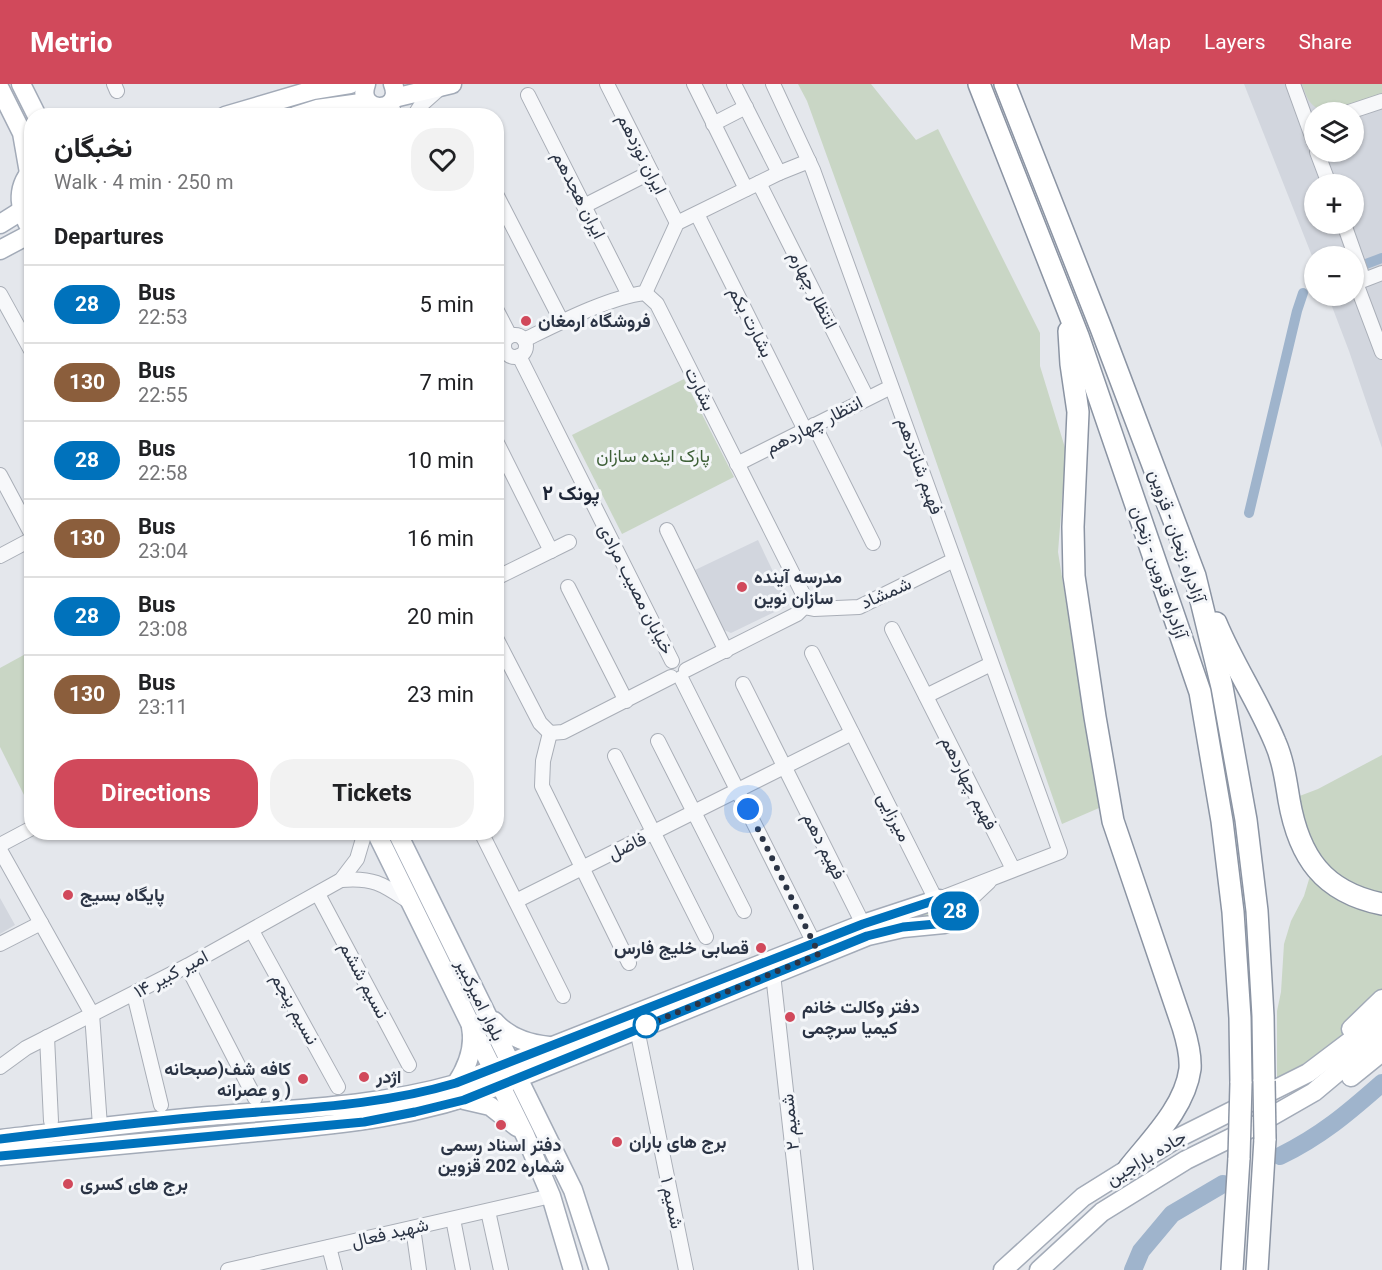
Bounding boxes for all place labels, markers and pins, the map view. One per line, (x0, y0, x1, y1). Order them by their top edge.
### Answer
place label: فروشگاه ارمغان (538, 310, 651, 332)
marker: فروشگاه ارمغان (519, 314, 533, 328)
place label: مدرسه آینده سازان نوین (754, 566, 842, 609)
marker: مدرسه آینده سازان نوین (735, 580, 749, 594)
place label: پایگاه بسیج (80, 884, 165, 907)
marker: پایگاه بسیج (61, 888, 75, 902)
place label: قصابی خلیج فارس (614, 937, 749, 960)
marker: قصابی خلیج فارس (754, 941, 768, 955)
place label: دفتر وکالت خانم کیمیا سرچمی (802, 996, 920, 1040)
marker: دفتر وکالت خانم کیمیا سرچمی (783, 1010, 797, 1024)
unlabelled marker (633, 1012, 659, 1038)
place label: کافه شف(صبحانه و عصرانه ) (164, 1058, 291, 1101)
place label: اژدر (375, 1066, 401, 1088)
marker: اژدر (357, 1070, 371, 1084)
marker: کافه شف(صبحانه و عصرانه ) (296, 1072, 310, 1086)
marker: دفتر اسناد رسمی شماره 202 قزوین (494, 1118, 508, 1132)
place label: برج های باران (629, 1131, 727, 1154)
place label: دفتر اسناد رسمی شماره 202 قزوین (438, 1134, 564, 1177)
marker: برج های باران (610, 1135, 624, 1149)
place label: برج های کسری (80, 1173, 188, 1196)
marker: برج های کسری (61, 1177, 75, 1191)

